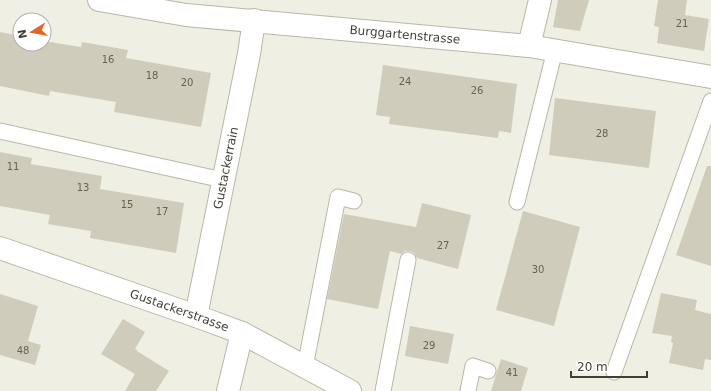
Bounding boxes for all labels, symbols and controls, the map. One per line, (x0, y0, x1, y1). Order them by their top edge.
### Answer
north arrow (12, 12, 52, 52)
house number: 21 (676, 18, 688, 29)
street label: Burggartenstrasse (349, 23, 461, 47)
text: N (15, 28, 30, 40)
house number: 16 (102, 54, 114, 65)
house number: 18 (146, 70, 158, 81)
house number: 24 (399, 76, 411, 87)
house number: 20 (181, 77, 193, 88)
house number: 26 (471, 85, 483, 96)
street label: Gustackerrain (211, 126, 241, 210)
house number: 28 (596, 128, 608, 139)
house number: 11 (7, 161, 19, 172)
house number: 13 (77, 182, 89, 193)
house number: 15 (121, 199, 133, 210)
house number: 17 (156, 206, 168, 217)
house number: 27 (437, 240, 449, 251)
house number: 30 (532, 264, 544, 275)
street label: Gustackerstrasse (128, 287, 231, 335)
house number: 29 (423, 340, 435, 351)
house number: 48 (17, 345, 29, 356)
scale bar (571, 353, 647, 379)
text: 20 m (577, 360, 608, 374)
house number: 41 (506, 367, 518, 378)

